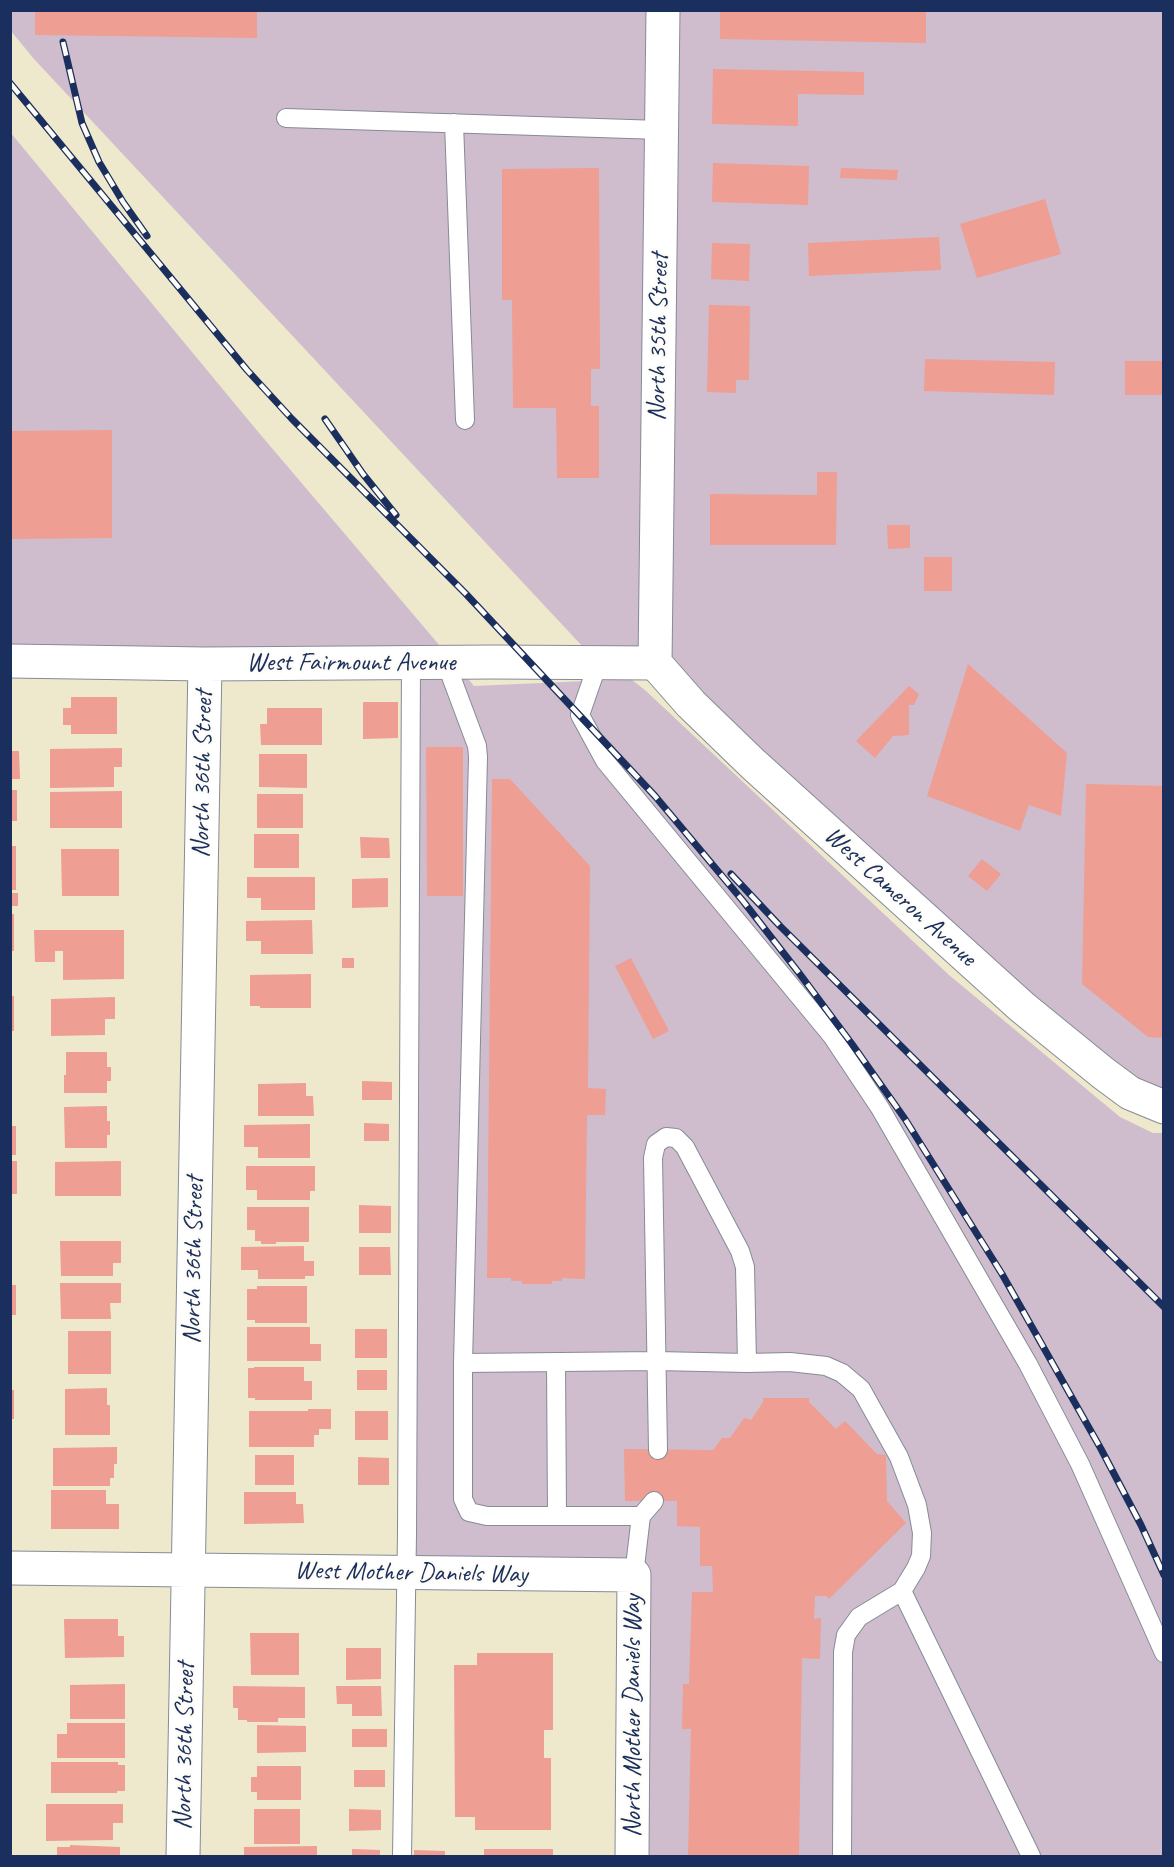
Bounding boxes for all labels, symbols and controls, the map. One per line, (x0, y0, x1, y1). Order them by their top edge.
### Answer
street label: North 35th Street (642, 253, 676, 421)
street label: West Fairmount Avenue (247, 647, 455, 679)
street label: North 36th Street (186, 690, 220, 858)
street label: West Cameron Avenue (817, 820, 983, 974)
street label: North 36th Street (177, 1176, 211, 1344)
street label: West Mother Daniels Way (294, 1555, 528, 1591)
street label: North Mother Daniels Way (617, 1595, 649, 1837)
street label: North 36th Street (168, 1662, 202, 1830)

